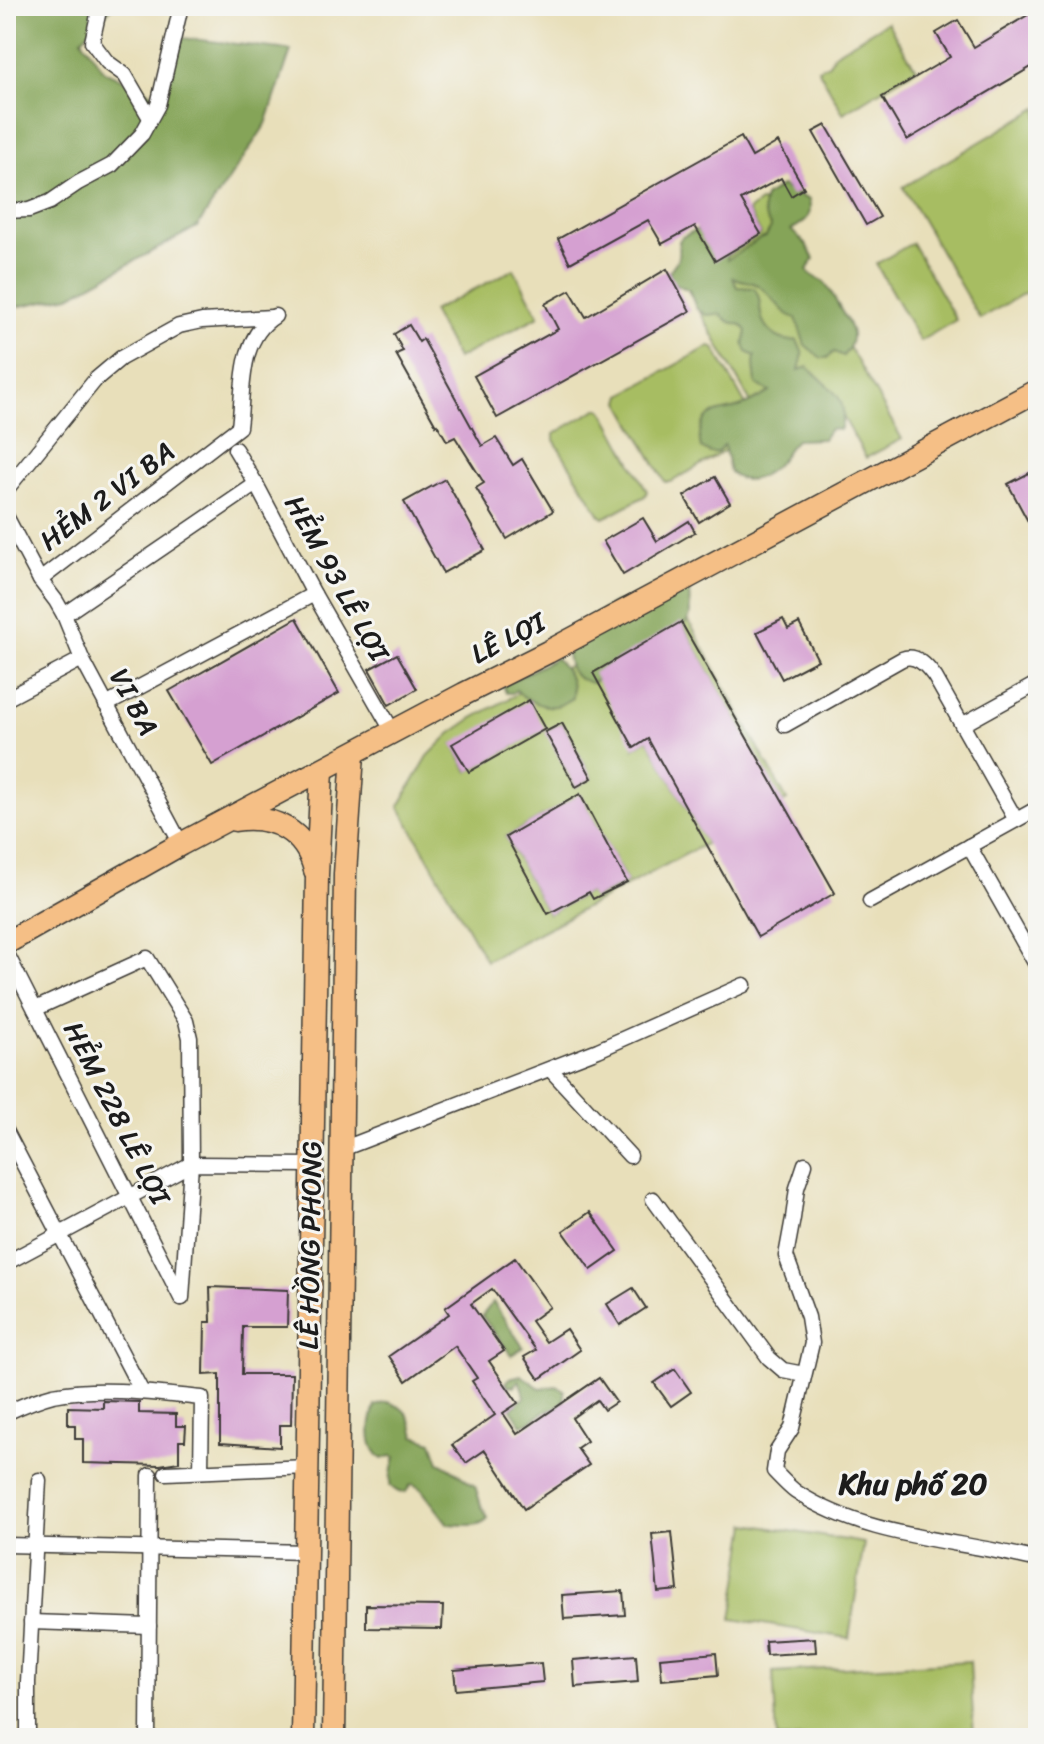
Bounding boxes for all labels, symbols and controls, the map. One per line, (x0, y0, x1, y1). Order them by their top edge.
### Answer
street label: HẺM 2 VI BA (28, 428, 186, 564)
street label: HẺM 93 LÊ LỢI (271, 486, 404, 672)
street label: LÊ LỢI (462, 597, 556, 678)
street label: VI BA (96, 659, 172, 745)
street label: HẺM 228 LÊ LỢI (50, 1012, 185, 1215)
street label: LÊ HỒNG PHONG (284, 1140, 336, 1350)
district label: Khu phố 20 (838, 1457, 987, 1511)

